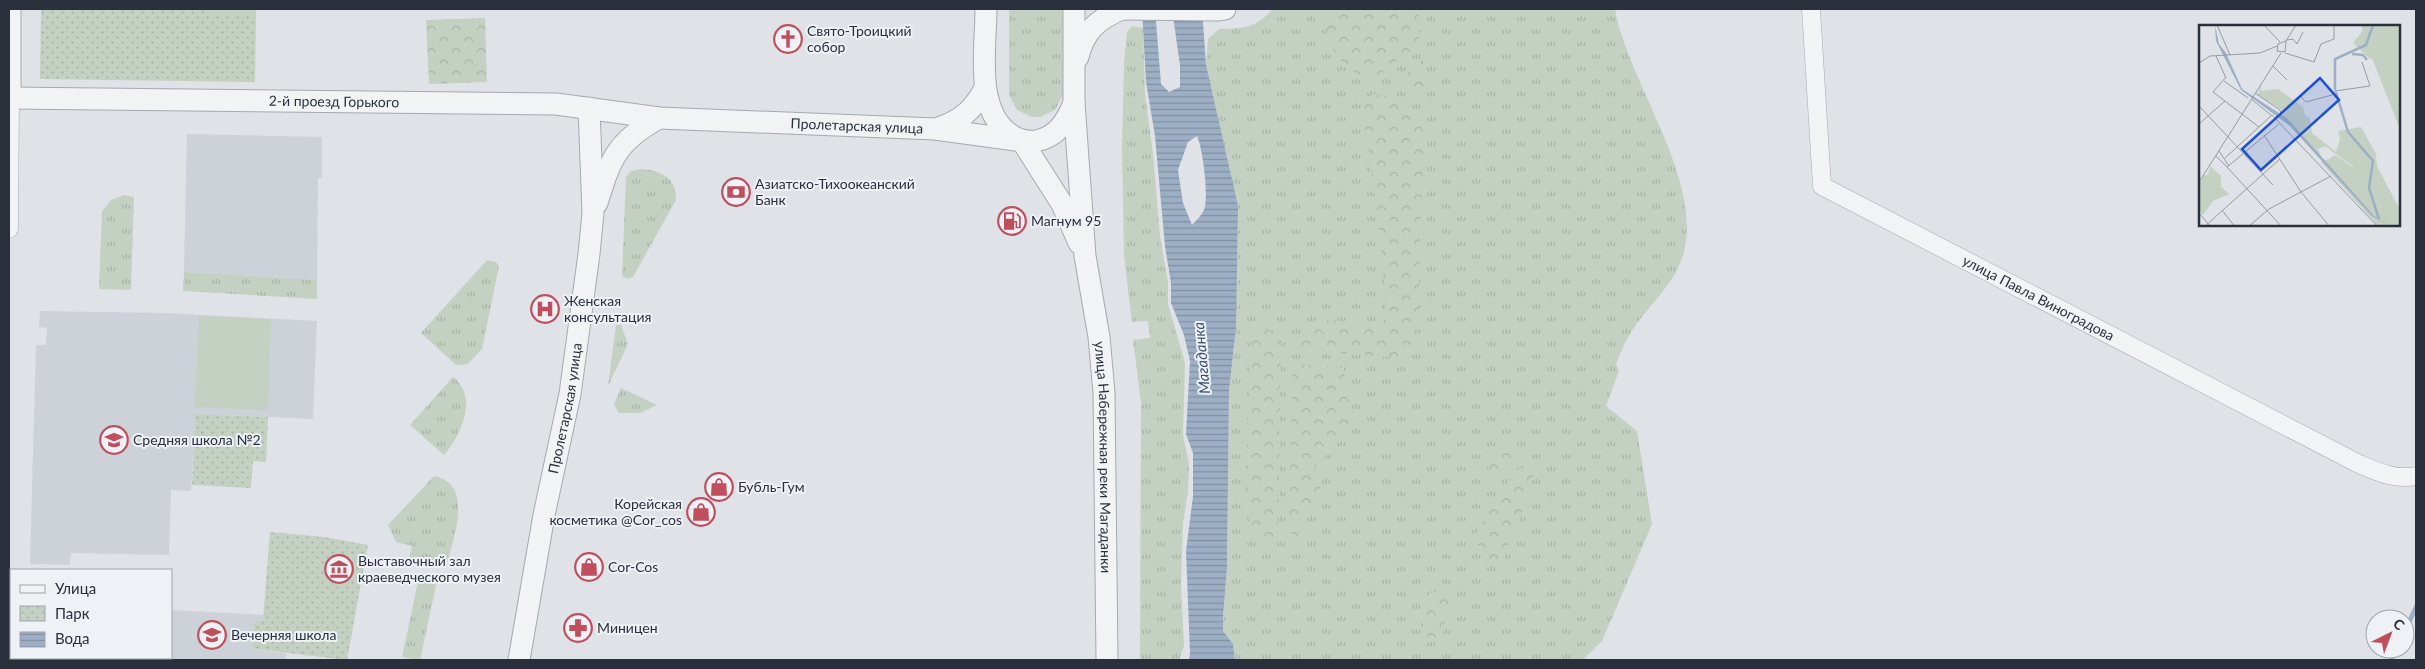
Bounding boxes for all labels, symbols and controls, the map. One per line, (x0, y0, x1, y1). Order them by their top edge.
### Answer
place label: Свято-Троицкий собор (807, 22, 912, 55)
church icon: Свято-Троицкий собор (773, 24, 803, 54)
inset map (2199, 25, 2400, 226)
street label: 2-й проезд Горького (269, 92, 399, 110)
street label: Пролетарская улица (790, 114, 924, 137)
place label: Азиатско-Тихоокеанский Банк (755, 175, 915, 208)
bank icon: Азиатско-Тихоокеанский Банк (721, 177, 751, 207)
fuel station icon: Магнум 95 (997, 206, 1027, 236)
place label: Магнум 95 (1031, 212, 1101, 229)
street label: улица Павла Виноградова (1960, 251, 2117, 344)
place label: Женская консультация (564, 292, 651, 325)
hospital icon: Женская консультация (530, 294, 560, 324)
water label: Магаданка (1189, 321, 1213, 395)
street label: улица Набережная реки Магаданки (1091, 341, 1115, 573)
street label: Пролетарская улица (544, 342, 585, 475)
school or university icon: Средняя школа №2 (99, 425, 129, 455)
place label: Средняя школа №2 (133, 431, 261, 448)
shop icon: Бубль-Гум (704, 472, 734, 502)
place label: Бубль-Гум (738, 478, 805, 495)
place label: Корейская косметика @Cor_cos (549, 495, 682, 528)
shop icon: Корейская косметика @Cor_cos (686, 497, 716, 527)
place label: Выставочный зал краеведческого музея (358, 552, 501, 585)
shop icon: Cor-Cos (574, 552, 604, 582)
museum icon: Выставочный зал краеведческого музея (324, 554, 354, 584)
place label: Cor-Cos (608, 558, 658, 575)
legend (10, 569, 172, 659)
text: Улица (55, 579, 96, 597)
text: Парк (55, 604, 90, 622)
north arrow (2365, 609, 2415, 659)
pharmacy icon: Миницен (563, 613, 593, 643)
text: С (2390, 615, 2409, 634)
place label: Миницен (597, 619, 658, 636)
school or university icon: Вечерняя школа (197, 620, 227, 650)
place label: Вечерняя школа (231, 626, 336, 643)
text: Вода (55, 629, 90, 647)

